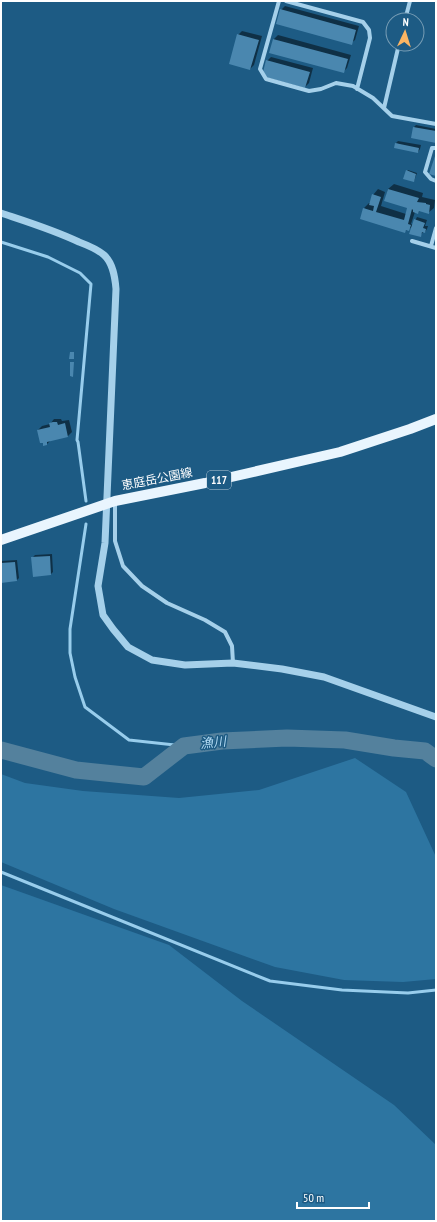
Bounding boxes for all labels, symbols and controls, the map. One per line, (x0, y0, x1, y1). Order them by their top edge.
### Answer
north arrow (385, 12, 425, 52)
text: N (402, 15, 409, 29)
street label: 恵庭岳公園線 (120, 464, 194, 493)
road number: 117 (207, 471, 231, 489)
water label: 漁川 (199, 732, 229, 752)
scale bar (297, 1184, 369, 1210)
text: 50 m (303, 1190, 324, 1205)

